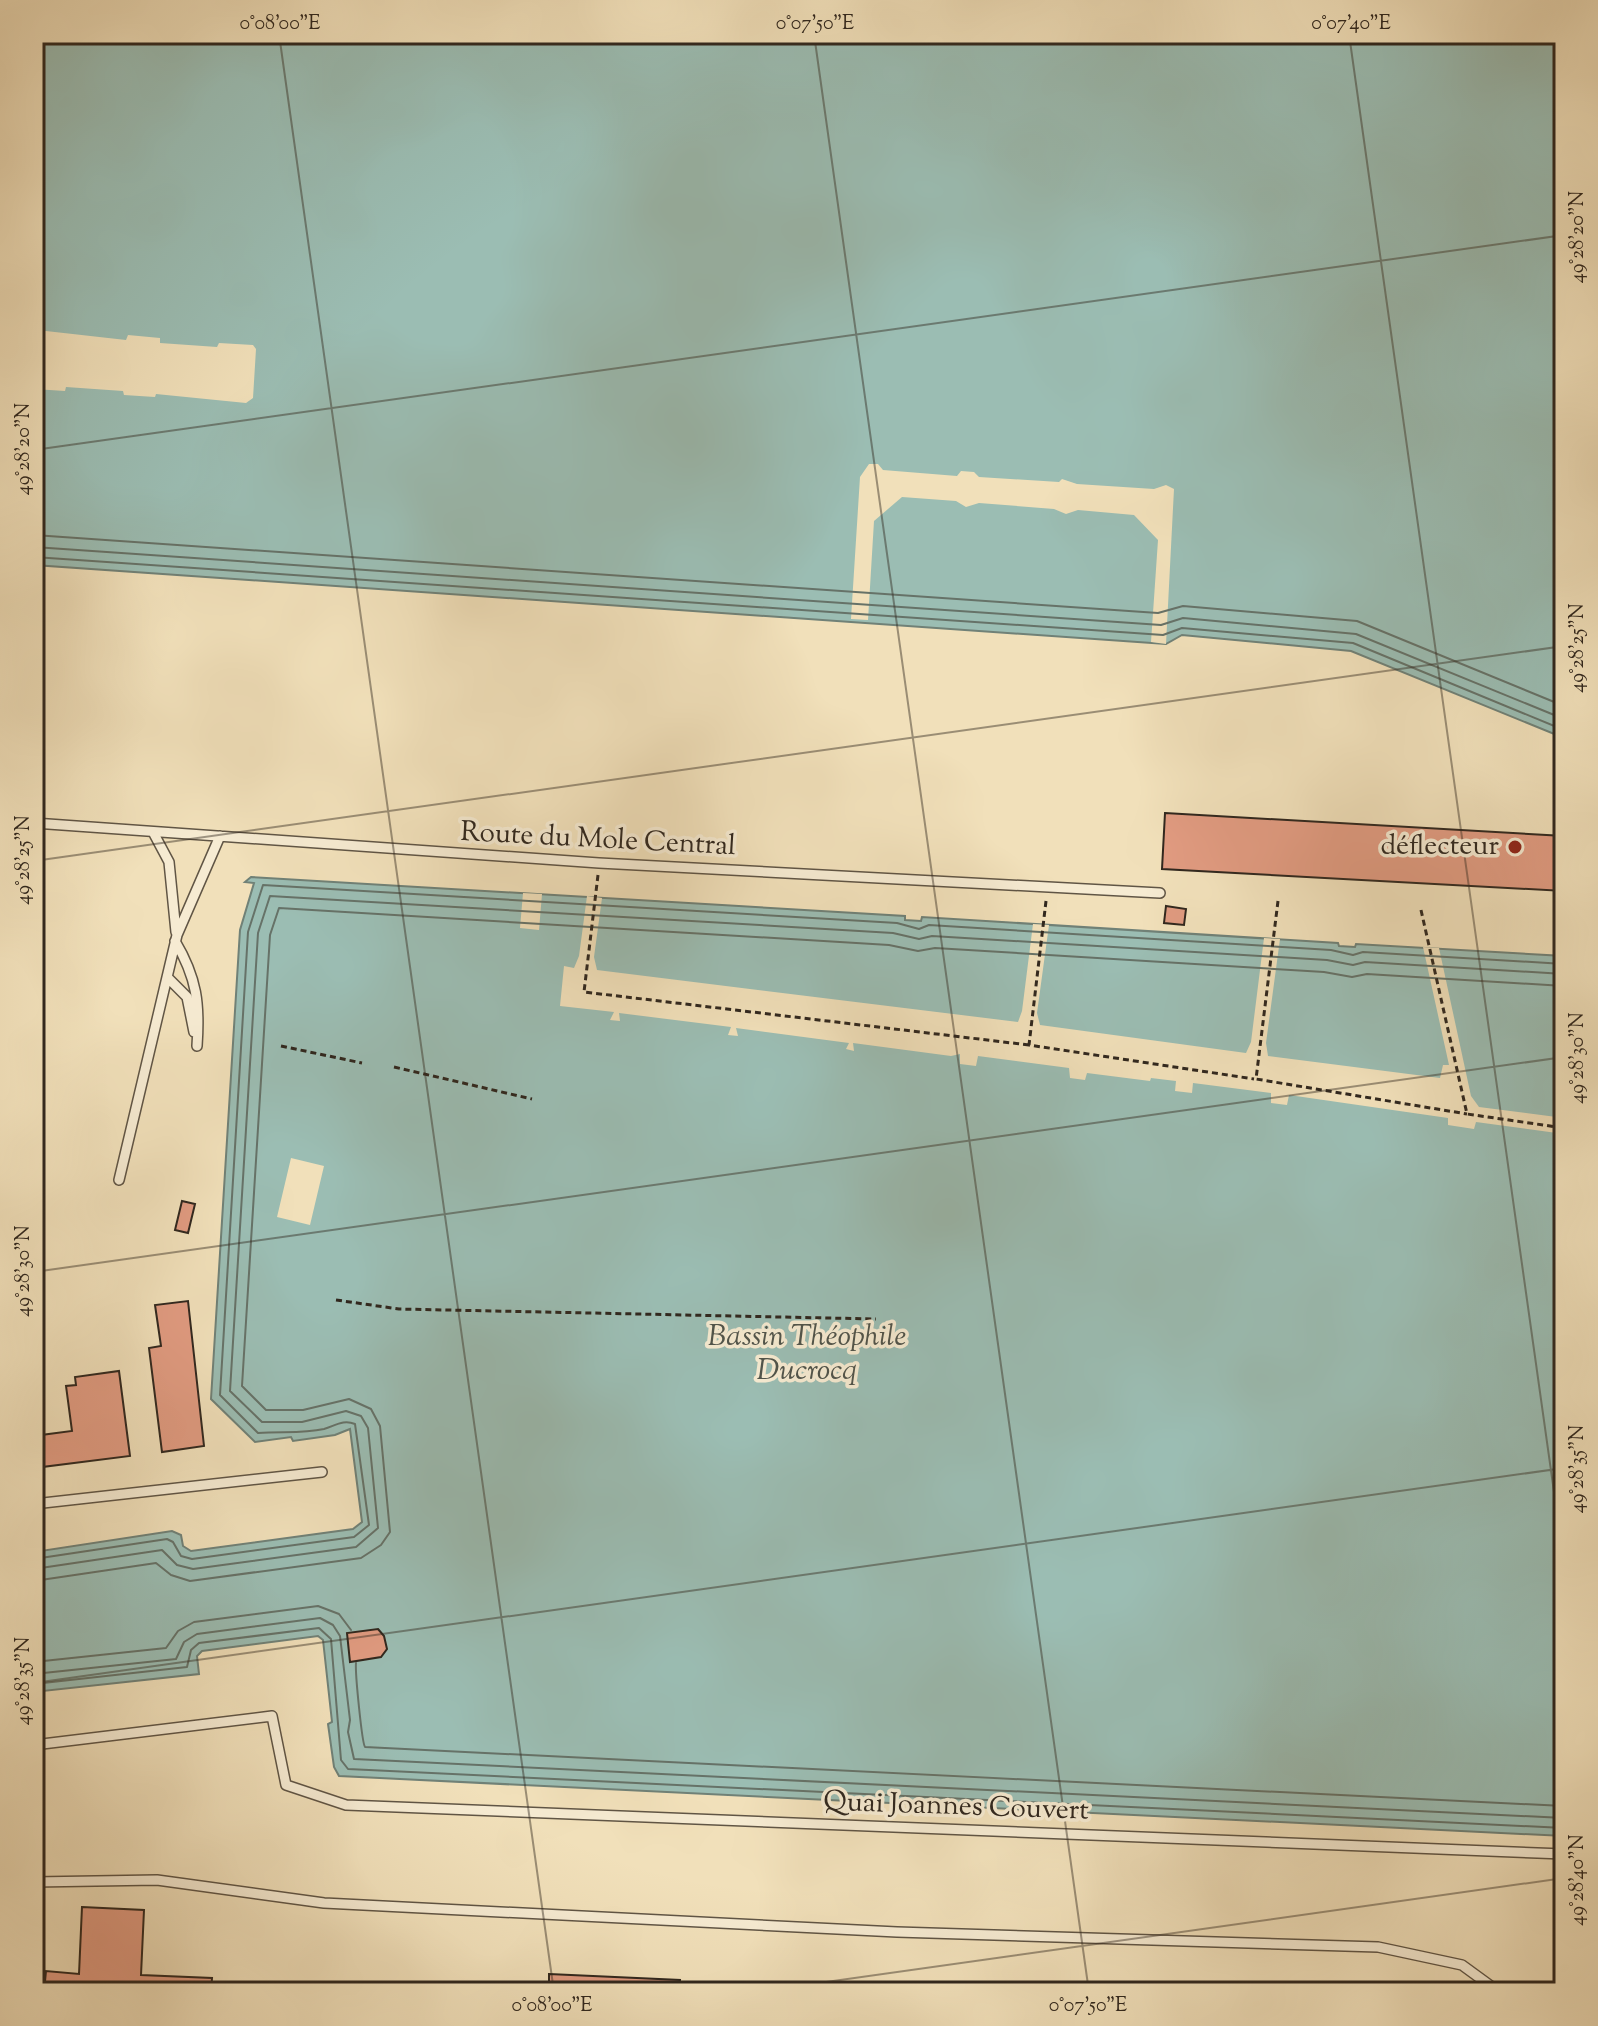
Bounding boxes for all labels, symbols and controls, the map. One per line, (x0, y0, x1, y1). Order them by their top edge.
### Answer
text: 0°08'00"E (240, 10, 320, 39)
text: 0°07'50"E (776, 10, 854, 39)
text: 0°07'40"E (1311, 10, 1391, 39)
text: 49°28'20"N (1564, 191, 1593, 283)
text: 49°28'20"N (10, 403, 39, 495)
text: 49°28'25"N (1564, 603, 1593, 693)
street label: Route du Mole Central (459, 813, 737, 867)
text: 49°28'25"N (10, 815, 39, 905)
place label: déflecteur (1380, 827, 1499, 867)
marker: déflecteur (1506, 838, 1524, 856)
text: 49°28'30"N (1564, 1012, 1593, 1104)
text: 49°28'30"N (10, 1225, 39, 1317)
water label: Bassin Théophile Ducrocq (708, 1316, 906, 1393)
text: 49°28'35"N (1564, 1425, 1593, 1513)
text: 49°28'35"N (10, 1637, 39, 1725)
street label: Quai Joannes Couvert (822, 1782, 1090, 1832)
text: 49°28'40"N (1564, 1834, 1593, 1926)
text: 0°08'00"E (512, 1992, 592, 2021)
text: 0°07'50"E (1049, 1992, 1127, 2021)

